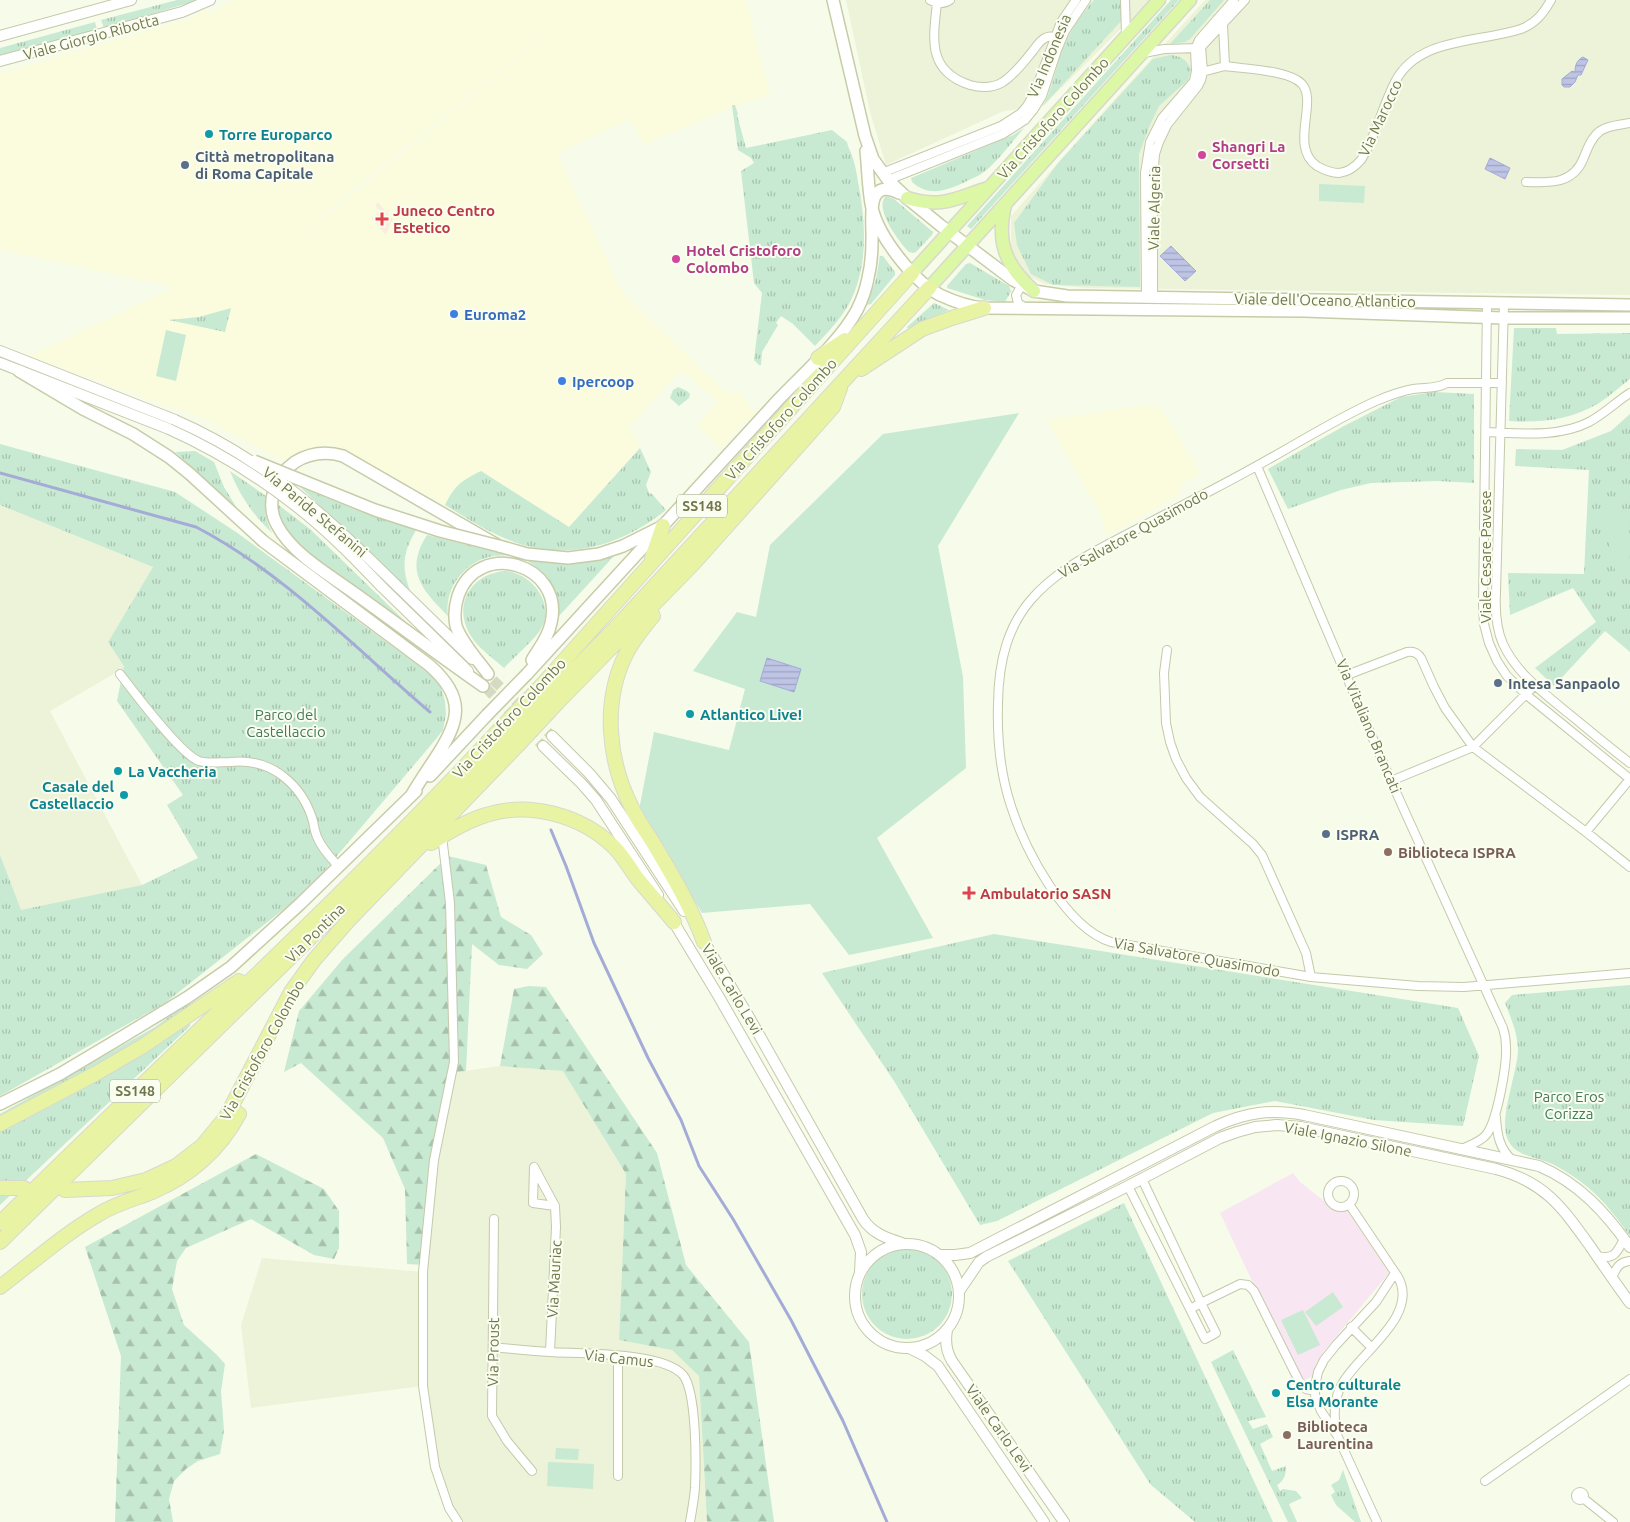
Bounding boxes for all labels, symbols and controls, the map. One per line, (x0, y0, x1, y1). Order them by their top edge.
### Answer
street label: Viale Giorgio Ribotta (21, 11, 161, 63)
street label: Via Indonesia (1024, 12, 1074, 100)
street label: Via Cristoforo Colombo (994, 54, 1112, 182)
street label: Via Marocco (1355, 77, 1405, 159)
place label: Torre Europarco (219, 126, 332, 143)
marker: Torre Europarco (203, 128, 215, 140)
place label: Shangri La Corsetti (1212, 138, 1285, 172)
place label: Città metropolitana di Roma Capitale (195, 148, 334, 182)
marker: Shangri La Corsetti (1196, 149, 1208, 161)
marker: Città metropolitana di Roma Capitale (179, 159, 191, 171)
street label: Viale Algeria (1145, 166, 1163, 250)
place label: Juneco Centro Estetico (393, 202, 495, 236)
marker: Juneco Centro Estetico (375, 212, 389, 226)
place label: Hotel Cristoforo Colombo (686, 242, 801, 276)
marker: Hotel Cristoforo Colombo (670, 253, 682, 265)
street label: Viale dell'Oceano Atlantico (1234, 290, 1416, 310)
place label: Euroma2 (464, 306, 526, 323)
marker: Euroma2 (448, 308, 460, 320)
street label: Via Cristoforo Colombo (722, 355, 840, 483)
place label: Ipercoop (572, 373, 634, 390)
marker: Ipercoop (556, 375, 568, 387)
street label: Via Paride Stefanini (259, 463, 371, 561)
street label: Via Salvatore Quasimodo (1055, 485, 1211, 581)
street label: Viale Cesare Pavese (1477, 491, 1494, 623)
road number: SS148 (677, 494, 727, 518)
street label: Via Cristoforo Colombo (449, 654, 569, 782)
street label: Via Vitaliano Brancati (1333, 657, 1405, 795)
place label: Intesa Sanpaolo (1508, 675, 1620, 692)
marker: Intesa Sanpaolo (1492, 677, 1504, 689)
park label: Parco del Castellaccio (246, 706, 326, 740)
place label: Atlantico Live! (700, 706, 802, 723)
marker: Atlantico Live! (684, 708, 696, 720)
place label: La Vaccheria (128, 763, 217, 780)
marker: La Vaccheria (112, 765, 124, 777)
place label: Casale del Castellaccio (29, 778, 114, 812)
marker: Casale del Castellaccio (118, 789, 130, 801)
place label: ISPRA (1336, 826, 1380, 843)
marker: ISPRA (1320, 828, 1332, 840)
place label: Biblioteca ISPRA (1398, 844, 1516, 861)
marker: Biblioteca ISPRA (1382, 846, 1394, 858)
place label: Ambulatorio SASN (980, 885, 1111, 902)
marker: Ambulatorio SASN (962, 886, 976, 900)
street label: Via Pontina (282, 900, 348, 966)
street label: Via Salvatore Quasimodo (1112, 934, 1282, 980)
street label: Viale Carlo Levi (698, 941, 766, 1037)
street label: Via Cristoforo Colombo (216, 977, 308, 1123)
road number: SS148 (110, 1080, 160, 1102)
park label: Parco Eros Corizza (1534, 1088, 1604, 1122)
street label: Viale Ignazio Silone (1283, 1118, 1413, 1160)
street label: Via Mauriac (543, 1240, 565, 1318)
street label: Via Proust (484, 1317, 502, 1387)
street label: Via Camus (583, 1346, 655, 1370)
place label: Centro culturale Elsa Morante (1286, 1376, 1401, 1410)
street label: Viale Carlo Levi (963, 1381, 1035, 1475)
marker: Centro culturale Elsa Morante (1270, 1387, 1282, 1399)
place label: Biblioteca Laurentina (1297, 1418, 1373, 1452)
marker: Biblioteca Laurentina (1281, 1429, 1293, 1441)

